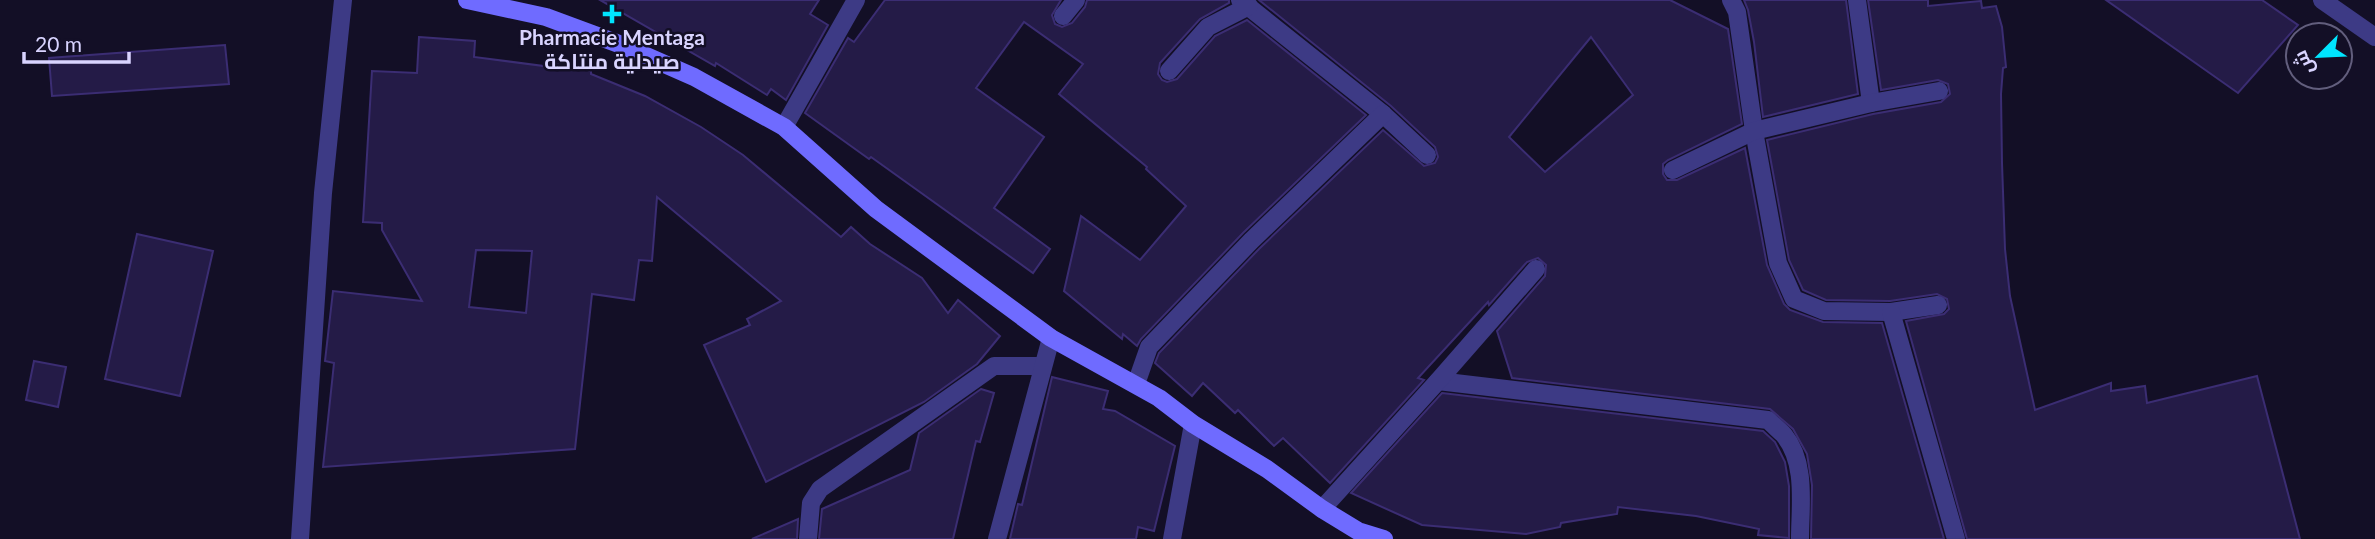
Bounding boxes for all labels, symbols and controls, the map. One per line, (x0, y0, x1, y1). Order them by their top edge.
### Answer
marker: Pharmacie Mentaga صيدلية منتاكة (604, 6, 620, 22)
scale bar (24, 21, 130, 65)
north arrow (2284, 21, 2354, 91)
place label: Pharmacie Mentaga صيدلية منتاكة (519, 24, 705, 74)
text: 20 m (35, 31, 82, 56)
text: ش (2288, 47, 2319, 79)

